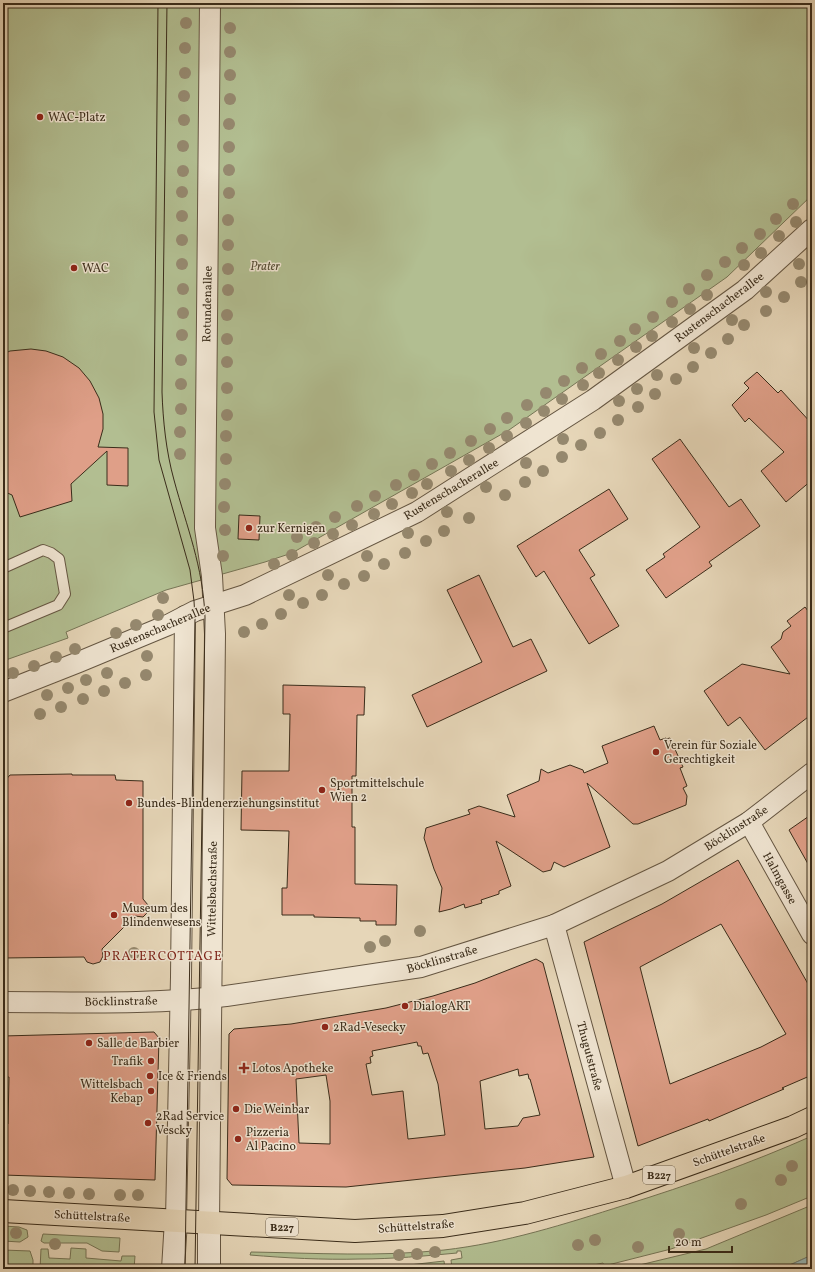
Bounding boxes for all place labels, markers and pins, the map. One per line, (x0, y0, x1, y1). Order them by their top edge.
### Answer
place label: WAC-Platz (48, 110, 105, 126)
marker: WAC-Platz (35, 112, 45, 122)
place label: WAC (82, 261, 109, 277)
marker: WAC (69, 263, 79, 273)
place label: zur Kernigen (257, 521, 325, 537)
marker: zur Kernigen (244, 523, 254, 533)
place label: Verein für Soziale Gerechtigkeit (664, 738, 757, 768)
marker: Verein für Soziale Gerechtigkeit (651, 747, 661, 757)
place label: Sportmittelschule Wien 2 (330, 776, 425, 806)
marker: Sportmittelschule Wien 2 (317, 785, 327, 795)
place label: Bundes-Blindenerziehungsinstitut (137, 796, 319, 812)
marker: Bundes-Blindenerziehungsinstitut (124, 798, 134, 808)
place label: Museum des Blindenwesens (122, 901, 201, 931)
marker: Museum des Blindenwesens (109, 910, 119, 920)
place label: DialogART (413, 999, 470, 1015)
marker: DialogART (400, 1001, 410, 1011)
place label: 2Rad-Vesecky (333, 1020, 406, 1036)
marker: 2Rad-Vesecky (320, 1022, 330, 1032)
place label: Salle de Barbier (97, 1036, 179, 1052)
marker: Salle de Barbier (84, 1038, 94, 1048)
place label: Trafik (111, 1054, 143, 1070)
marker: Trafik (146, 1056, 156, 1066)
place label: Lotos Apotheke (252, 1061, 334, 1077)
marker: Lotos Apotheke (239, 1063, 249, 1073)
place label: Ice & Friends (158, 1069, 227, 1085)
marker: Ice & Friends (145, 1071, 155, 1081)
place label: Wittelsbach Kebap (80, 1077, 143, 1107)
marker: Wittelsbach Kebap (146, 1086, 156, 1096)
place label: Die Weinbar (244, 1102, 309, 1118)
marker: Die Weinbar (231, 1104, 241, 1114)
place label: 2Rad Service Vescky (156, 1109, 224, 1139)
marker: 2Rad Service Vescky (143, 1118, 153, 1128)
place label: Pizzeria Al Pacino (246, 1125, 296, 1155)
marker: Pizzeria Al Pacino (233, 1134, 243, 1144)

